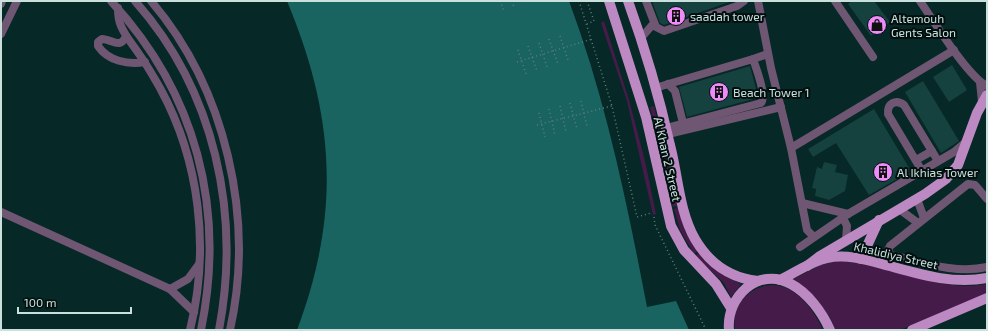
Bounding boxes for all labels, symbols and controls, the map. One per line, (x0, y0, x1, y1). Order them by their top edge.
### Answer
building icon: saadah tower (665, 5, 687, 27)
place label: saadah tower (690, 9, 765, 23)
place label: Altemouh Gents Salon (891, 11, 956, 39)
shop icon: Altemouh Gents Salon (866, 14, 888, 36)
building icon: Beach Tower 1 (708, 81, 730, 103)
place label: Beach Tower 1 (733, 85, 809, 99)
street label: Al Khan 2 Street (651, 115, 685, 203)
building icon: Al Ikhias Tower (872, 161, 894, 183)
place label: Al Ikhias Tower (897, 165, 978, 179)
street label: Khalidiya Street (853, 239, 940, 272)
scale bar (18, 289, 131, 315)
text: 100 m (24, 295, 56, 309)

